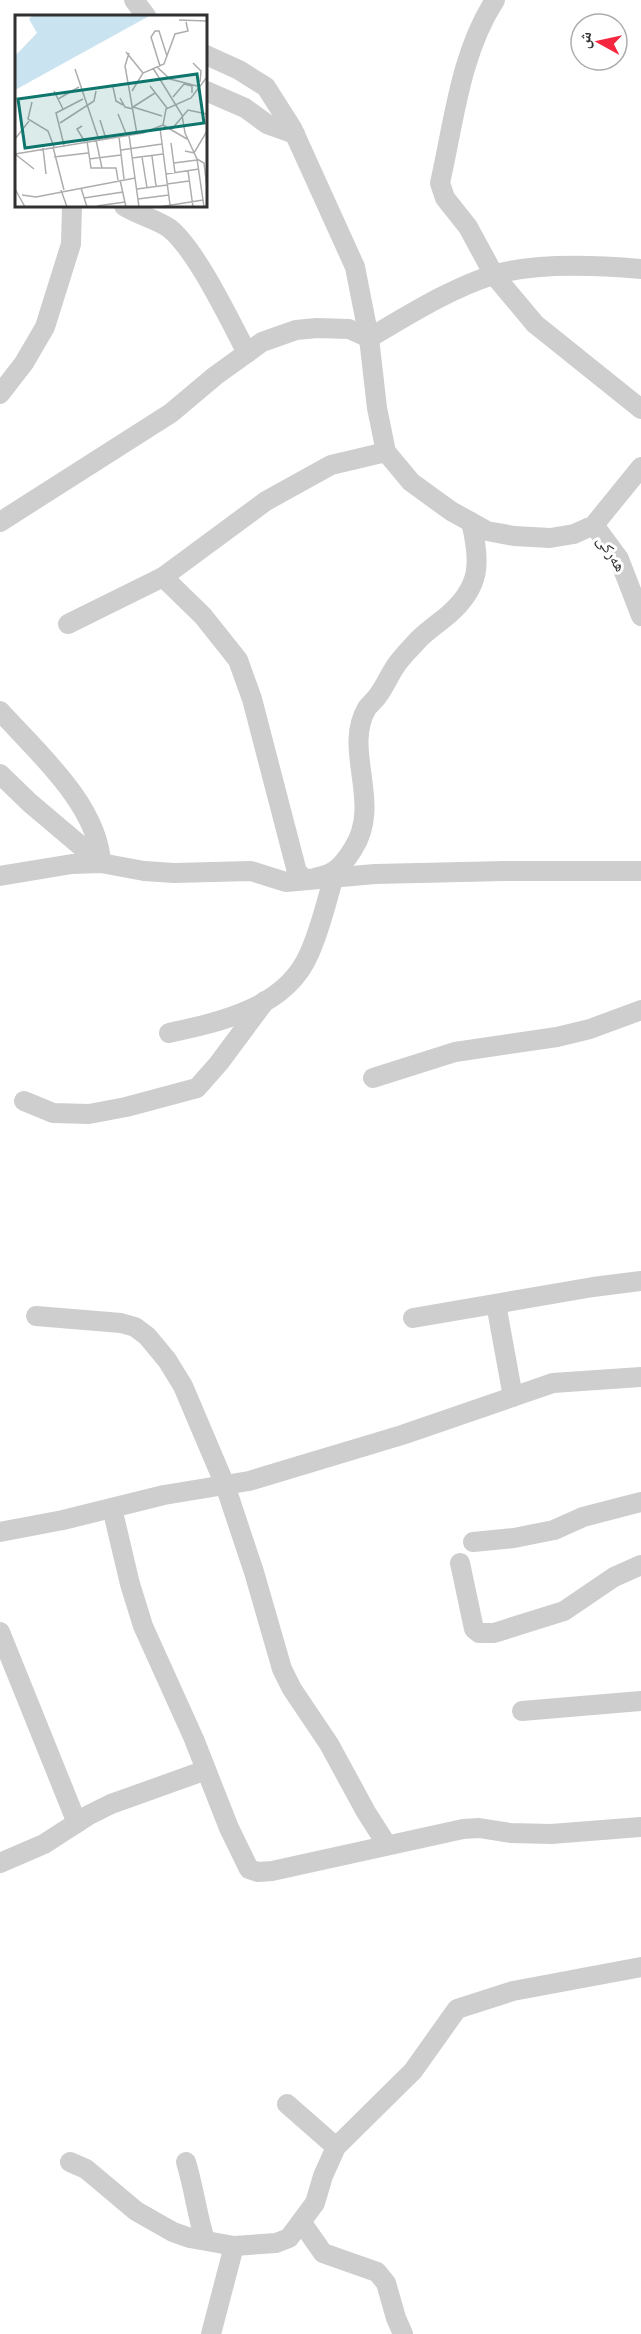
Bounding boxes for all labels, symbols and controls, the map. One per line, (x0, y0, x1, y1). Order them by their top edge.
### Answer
north arrow (569, 12, 629, 72)
inset map (15, 15, 207, 207)
text: ش (574, 30, 595, 50)
street label: هەرکی (592, 532, 630, 575)

